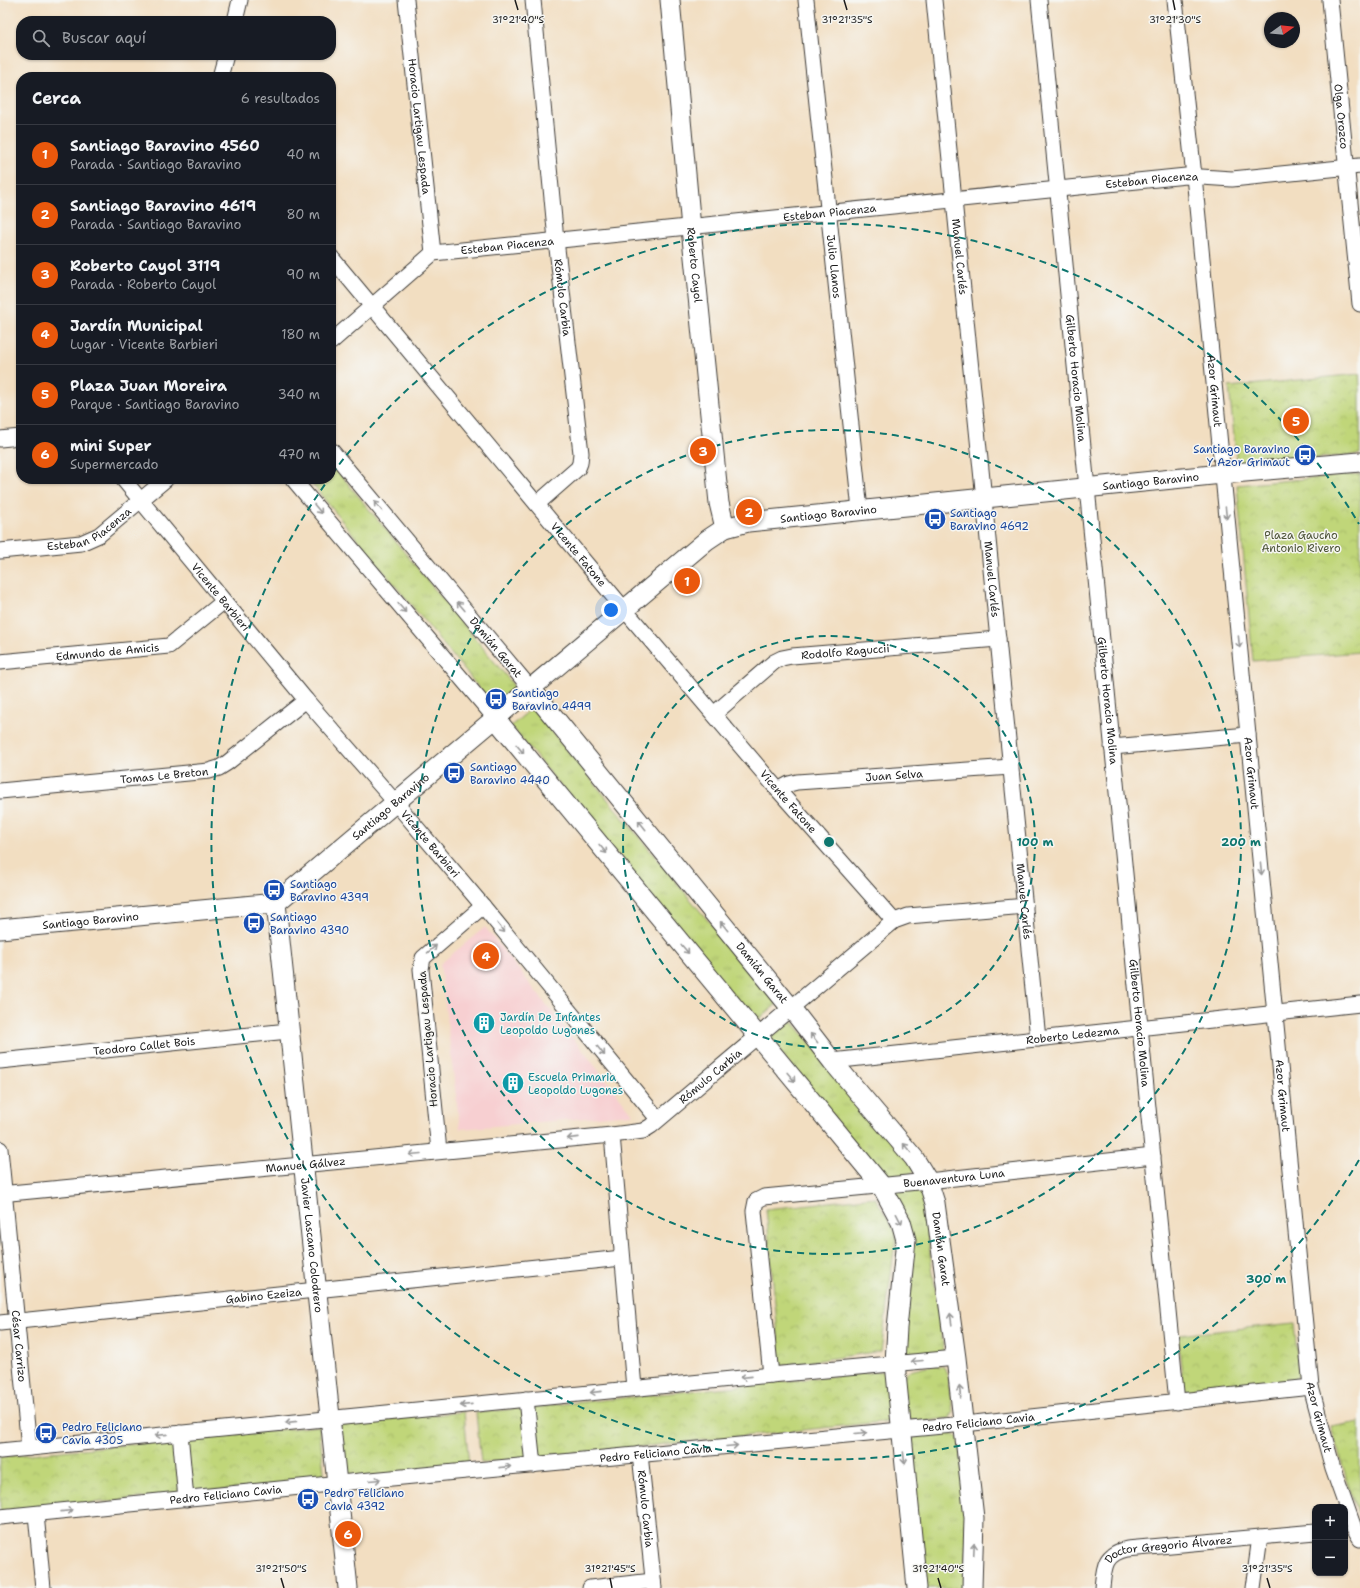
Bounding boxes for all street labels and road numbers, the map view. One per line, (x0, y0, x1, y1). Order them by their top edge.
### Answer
street label: Horacio Lartigau Lespada (405, 57, 434, 195)
street label: Olga Orozco (1331, 83, 1352, 150)
street label: Esteban Piacenza (1105, 168, 1199, 192)
street label: Esteban Piacenza (782, 200, 877, 225)
street label: Manuel Carlés (948, 218, 971, 296)
street label: Roberto Cayol (683, 226, 706, 304)
street label: Esteban Piacenza (460, 233, 555, 258)
street label: Julio Llanos (823, 234, 845, 299)
street label: Rómulo Carbia (551, 258, 575, 337)
street label: Gilberto Horacio Molina (1062, 314, 1090, 443)
street label: Azor Grimaut (1204, 354, 1226, 428)
street label: Santiago Baravino (1102, 469, 1200, 494)
street label: Santiago Baravino (779, 501, 878, 526)
street label: Esteban Piacenza (46, 504, 134, 554)
street label: Vicente Fatone (547, 519, 610, 590)
street label: Manuel Carlés (981, 540, 1003, 618)
street label: Vicente Barbieri (188, 560, 253, 634)
street label: Damián Garat (466, 614, 526, 681)
street label: Gilberto Horacio Molina (1094, 636, 1122, 765)
street label: Edmundo de Amicis (55, 639, 160, 664)
street label: Rodolfo Raguccii (800, 640, 890, 663)
street label: Azor Grimaut (1241, 736, 1263, 810)
street label: Tomas Le Breton (120, 764, 209, 787)
street label: Juan Selva (865, 766, 924, 785)
street label: Vicente Fatone (757, 767, 820, 836)
street label: Santiago Baravino (349, 769, 433, 843)
street label: Vicente Barbieri (397, 807, 463, 881)
street label: Manuel Carlés (1013, 863, 1036, 940)
street label: Santiago Baravino (42, 908, 140, 932)
street label: Damián Garat (733, 939, 792, 1007)
street label: Gilberto Horacio Molina (1126, 959, 1153, 1088)
street label: Horacio Lartigau Lespada (415, 970, 441, 1108)
street label: Roberto Ledezma (1025, 1023, 1120, 1048)
street label: Teodoro Callet Bois (92, 1033, 196, 1059)
street label: Rómulo Carbia (676, 1045, 745, 1107)
street label: Azor Grimaut (1272, 1059, 1294, 1133)
street label: Manuel Gálvez (265, 1153, 346, 1176)
street label: Buenaventura Luna (903, 1165, 1006, 1191)
street label: Javier Lascano Colodrero (297, 1177, 327, 1314)
street label: Damián Garat (929, 1211, 954, 1287)
street label: Gabino Ezeiza (225, 1284, 303, 1307)
street label: César Carrizo (8, 1309, 30, 1383)
street label: Azor Grimaut (1303, 1381, 1336, 1455)
street label: Pedro Feliciano Cavia (922, 1409, 1035, 1435)
street label: Pedro Feliciano Cavia (599, 1440, 713, 1466)
street label: Rómulo Carbia (634, 1469, 657, 1548)
street label: Pedro Feliciano Cavia (169, 1481, 283, 1507)
street label: Doctor Gregorio Álvarez (1101, 1532, 1233, 1566)

